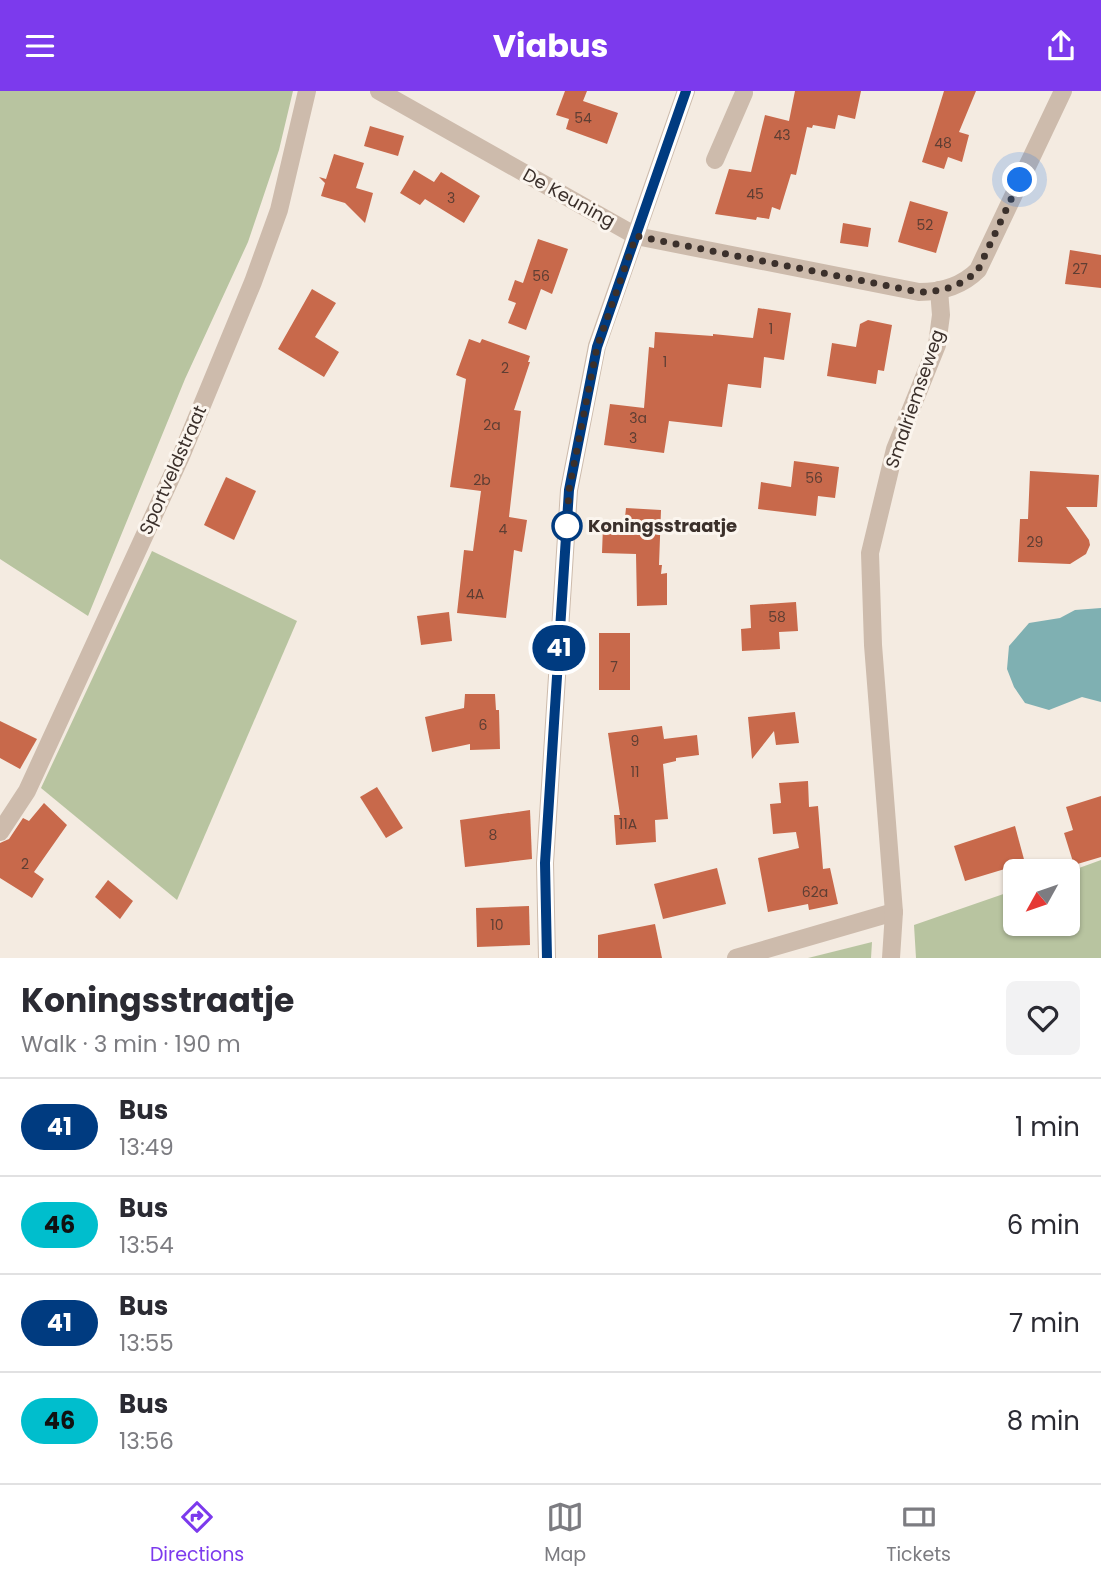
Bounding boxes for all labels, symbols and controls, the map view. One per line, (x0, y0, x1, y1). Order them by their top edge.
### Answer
text: Viabus (493, 23, 608, 68)
icon: menu (21, 27, 59, 65)
icon: share (1042, 27, 1080, 65)
house number: 54 (574, 108, 592, 128)
house number: 43 (773, 125, 791, 145)
house number: 48 (934, 133, 952, 153)
street label: De Keuning (519, 162, 620, 233)
your location (1002, 162, 1037, 197)
house number: 45 (746, 184, 764, 204)
house number: 3 (447, 188, 455, 208)
house number: 52 (917, 215, 933, 235)
house number: 27 (1072, 259, 1088, 279)
house number: 56 (532, 266, 550, 286)
house number: 1 (769, 319, 773, 339)
street label: Smalriemseweg (879, 326, 950, 472)
house number: 1 (663, 352, 667, 372)
house number: 2 (501, 358, 509, 378)
street label: Sportveldstraat (133, 401, 212, 538)
house number: 3a (629, 408, 647, 428)
house number: 2a (483, 415, 501, 435)
house number: 3 (629, 428, 637, 448)
house number: 56 (805, 468, 823, 488)
house number: 2b (473, 470, 491, 490)
marker: Koningsstraatje (552, 511, 582, 541)
place label: Koningsstraatje (588, 513, 737, 538)
house number: 4 (499, 519, 508, 539)
house number: 29 (1027, 532, 1043, 552)
house number: 4A (466, 584, 484, 604)
house number: 58 (768, 607, 786, 627)
line badge: 41 (528, 625, 590, 671)
text: 41 (546, 631, 572, 664)
house number: 7 (610, 657, 618, 677)
house number: 6 (479, 715, 488, 735)
house number: 9 (631, 731, 639, 751)
house number: 11 (631, 762, 639, 782)
house number: 11A (619, 814, 637, 834)
house number: 8 (489, 825, 498, 845)
house number: 2 (21, 854, 29, 874)
north arrow (1003, 859, 1080, 936)
map controls (1003, 859, 1080, 936)
house number: 62a (802, 882, 828, 902)
house number: 10 (490, 915, 504, 935)
text: Koningsstraatje (21, 977, 294, 1024)
button: heart (1006, 981, 1080, 1055)
text: Walk · 3 min · 190 m (21, 1028, 241, 1060)
text: Bus (119, 1092, 168, 1128)
text: 1 min (1015, 1109, 1080, 1145)
text: 41 (47, 1110, 72, 1143)
text: 13:49 (119, 1131, 174, 1163)
text: Bus (119, 1190, 168, 1226)
text: 6 min (1007, 1207, 1080, 1243)
text: 46 (44, 1208, 75, 1241)
text: 13:54 (119, 1229, 174, 1261)
text: Bus (119, 1288, 168, 1324)
text: 7 min (1009, 1305, 1080, 1341)
text: 41 (47, 1306, 72, 1339)
text: 13:55 (119, 1327, 174, 1359)
text: Bus (119, 1386, 168, 1422)
text: 8 min (1007, 1403, 1080, 1439)
text: 46 (44, 1404, 75, 1437)
text: 13:56 (119, 1425, 174, 1457)
tab: Directions (150, 1498, 244, 1569)
tab: Map (544, 1498, 586, 1569)
tab: Tickets (886, 1498, 951, 1569)

